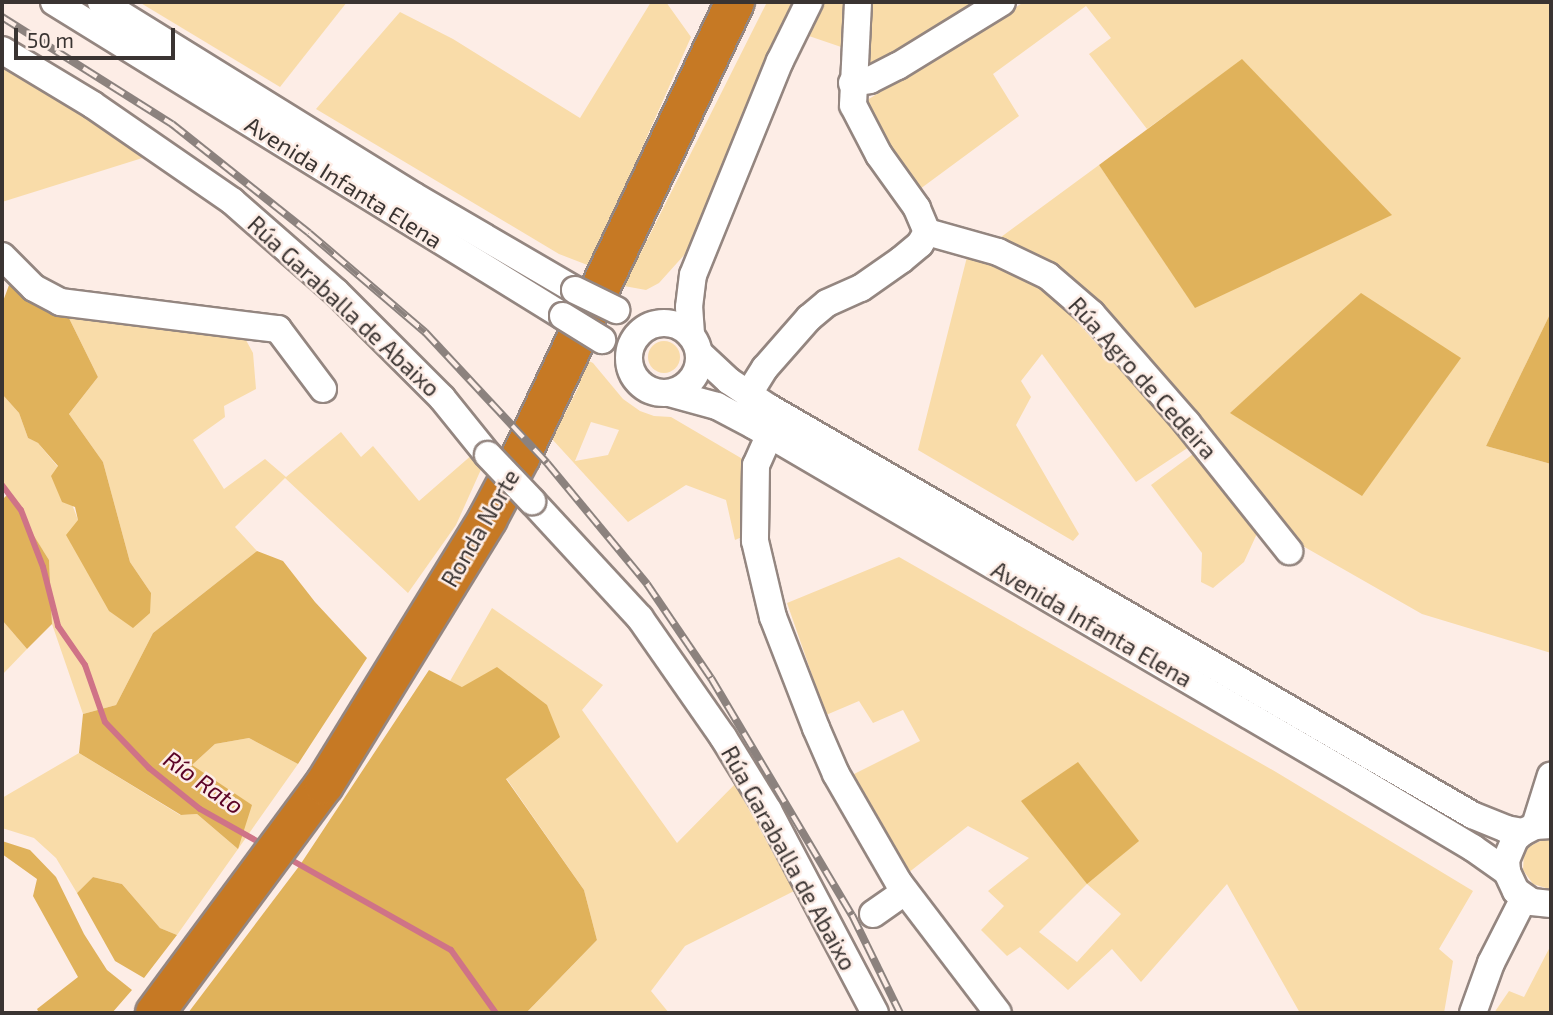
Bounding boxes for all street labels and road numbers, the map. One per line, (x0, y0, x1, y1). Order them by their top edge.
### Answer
street label: Avenida Infanta Elena (240, 110, 448, 254)
street label: Rúa Garaballa de Abaixo (242, 210, 446, 402)
street label: Rúa Agro de Cedeira (1063, 291, 1223, 465)
street label: Ronda Norte (435, 464, 525, 592)
street label: Avenida Infanta Elena (987, 555, 1197, 693)
street label: Rúa Garaballa de Abaixo (716, 741, 862, 975)

